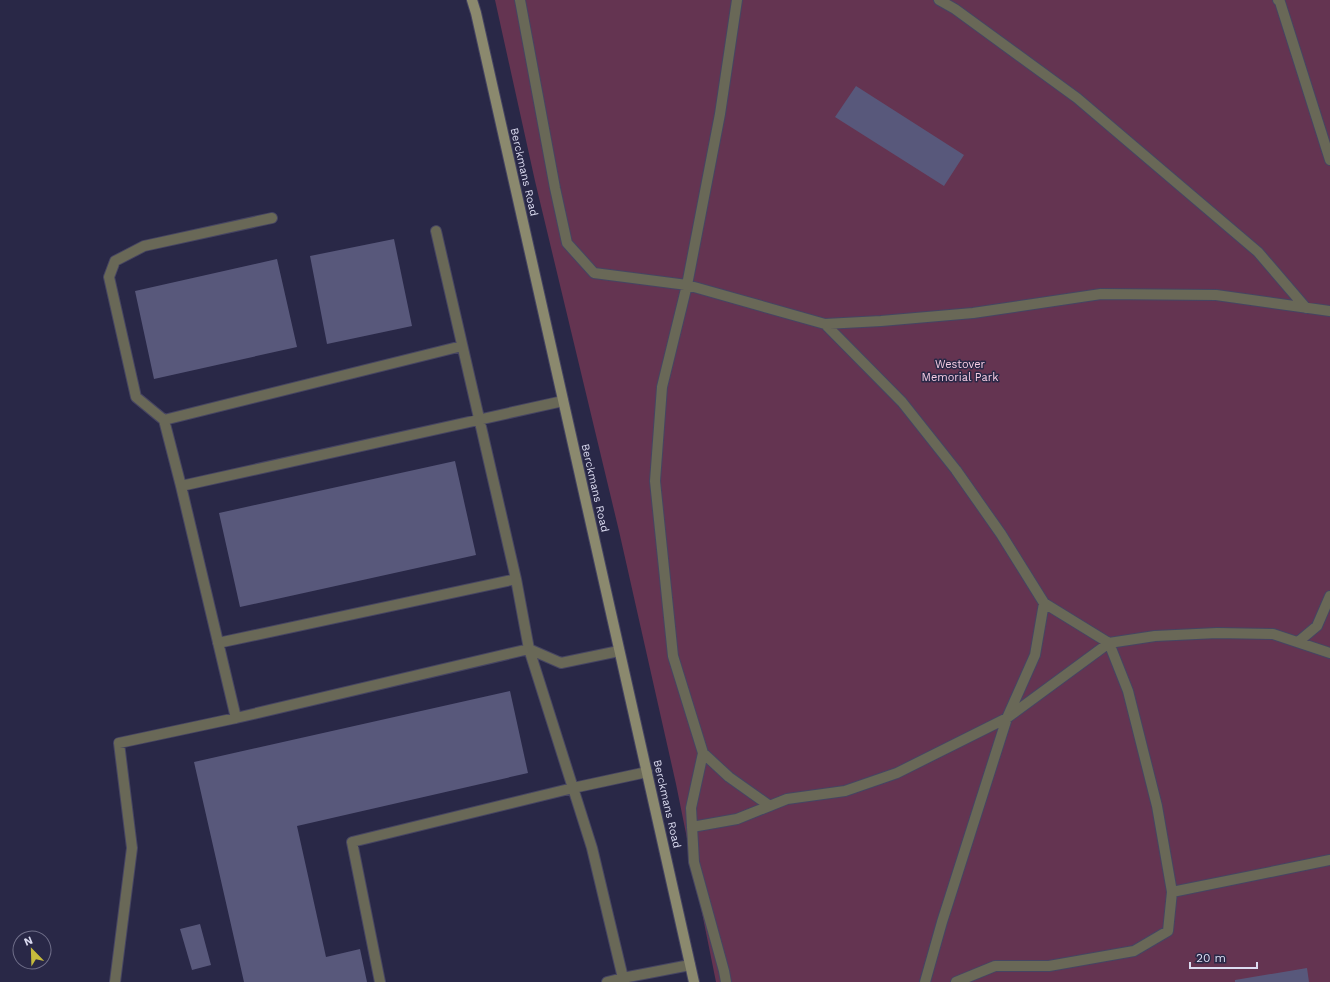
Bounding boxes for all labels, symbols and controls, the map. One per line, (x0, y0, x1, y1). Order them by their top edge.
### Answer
street label: Berckmans Road (508, 127, 540, 217)
park label: Westover Memorial Park (922, 358, 998, 384)
street label: Berckmans Road (579, 443, 611, 533)
street label: Berckmans Road (651, 759, 683, 849)
north arrow (12, 930, 52, 970)
text: N (22, 934, 35, 949)
scale bar (1190, 944, 1257, 970)
text: 20 m (1196, 951, 1226, 965)

